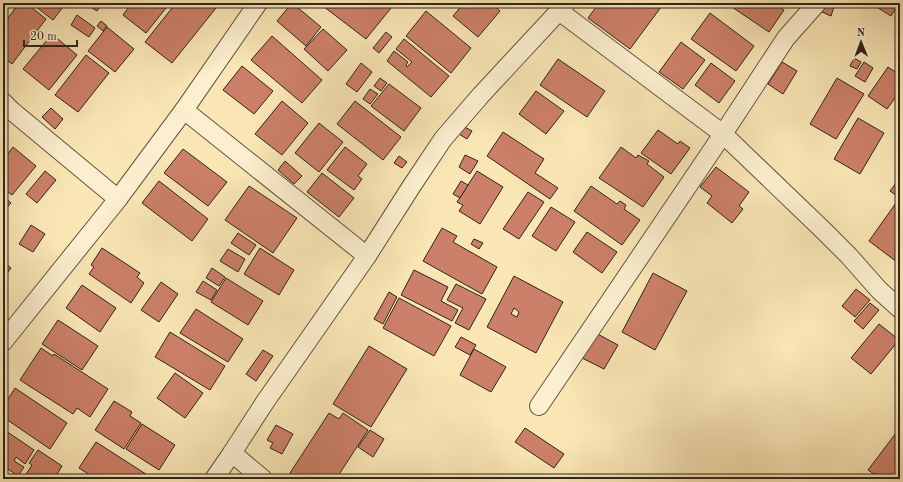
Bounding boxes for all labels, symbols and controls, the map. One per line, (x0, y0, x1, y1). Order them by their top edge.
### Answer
scale bar (24, 22, 77, 48)
north arrow (841, 22, 881, 62)
text: N (857, 28, 866, 39)
text: 20 m (30, 31, 57, 43)

